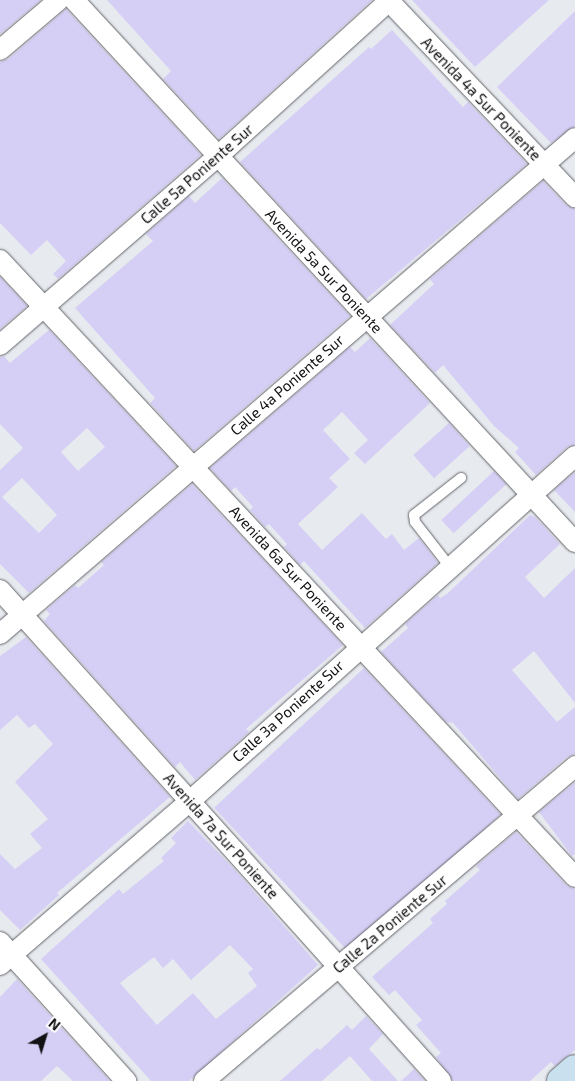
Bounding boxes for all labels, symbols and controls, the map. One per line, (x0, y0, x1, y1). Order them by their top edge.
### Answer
street label: Avenida 4a Sur Poniente (417, 33, 545, 165)
street label: Calle 5a Poniente Sur (137, 120, 257, 228)
street label: Avenida 5a Sur Poniente (262, 205, 386, 337)
street label: Calle 4a Poniente Sur (227, 331, 347, 439)
street label: Avenida 6a Sur Poniente (225, 502, 351, 634)
street label: Calle 3a Poniente Sur (229, 656, 347, 766)
street label: Avenida 7a Sur Poniente (160, 769, 282, 903)
street label: Calle 2a Poniente Sur (329, 871, 451, 977)
north arrow (20, 1011, 70, 1061)
text: N (45, 1014, 64, 1034)

